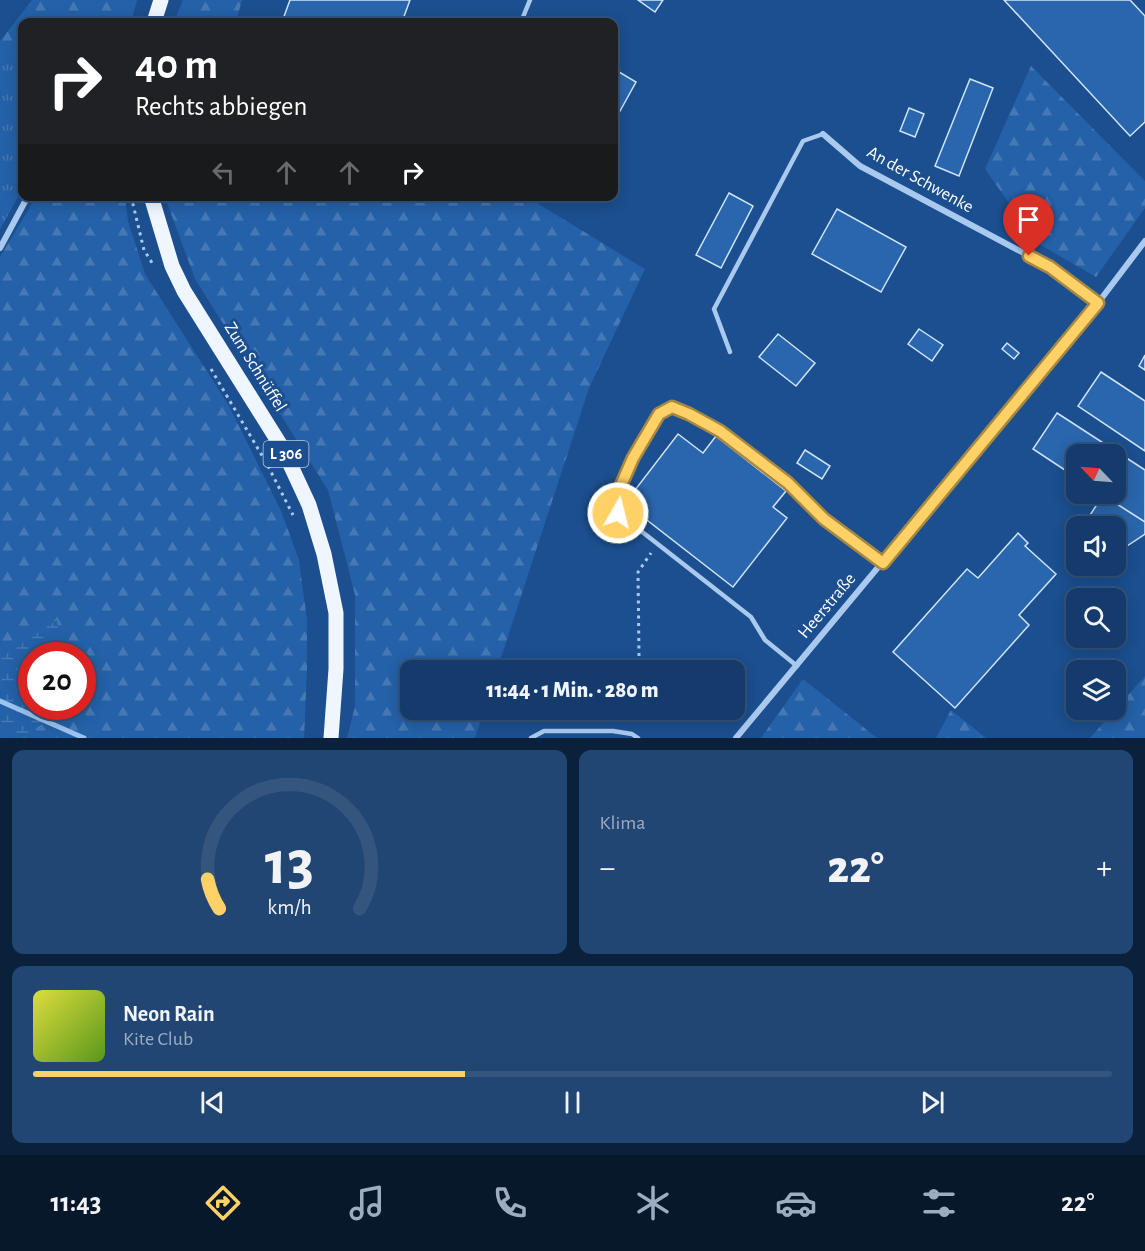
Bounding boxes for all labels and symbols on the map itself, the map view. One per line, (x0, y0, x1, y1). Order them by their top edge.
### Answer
street label: An der Schwenke (864, 143, 976, 217)
pin (1003, 194, 1054, 256)
street label: Zum Schnüffel (220, 319, 290, 415)
road number: L 306 (264, 441, 308, 467)
north arrow (1066, 444, 1126, 504)
position arrow (586, 481, 650, 545)
street label: Heerstraße (795, 570, 859, 642)
speed limit sign: 20 (18, 642, 96, 720)

